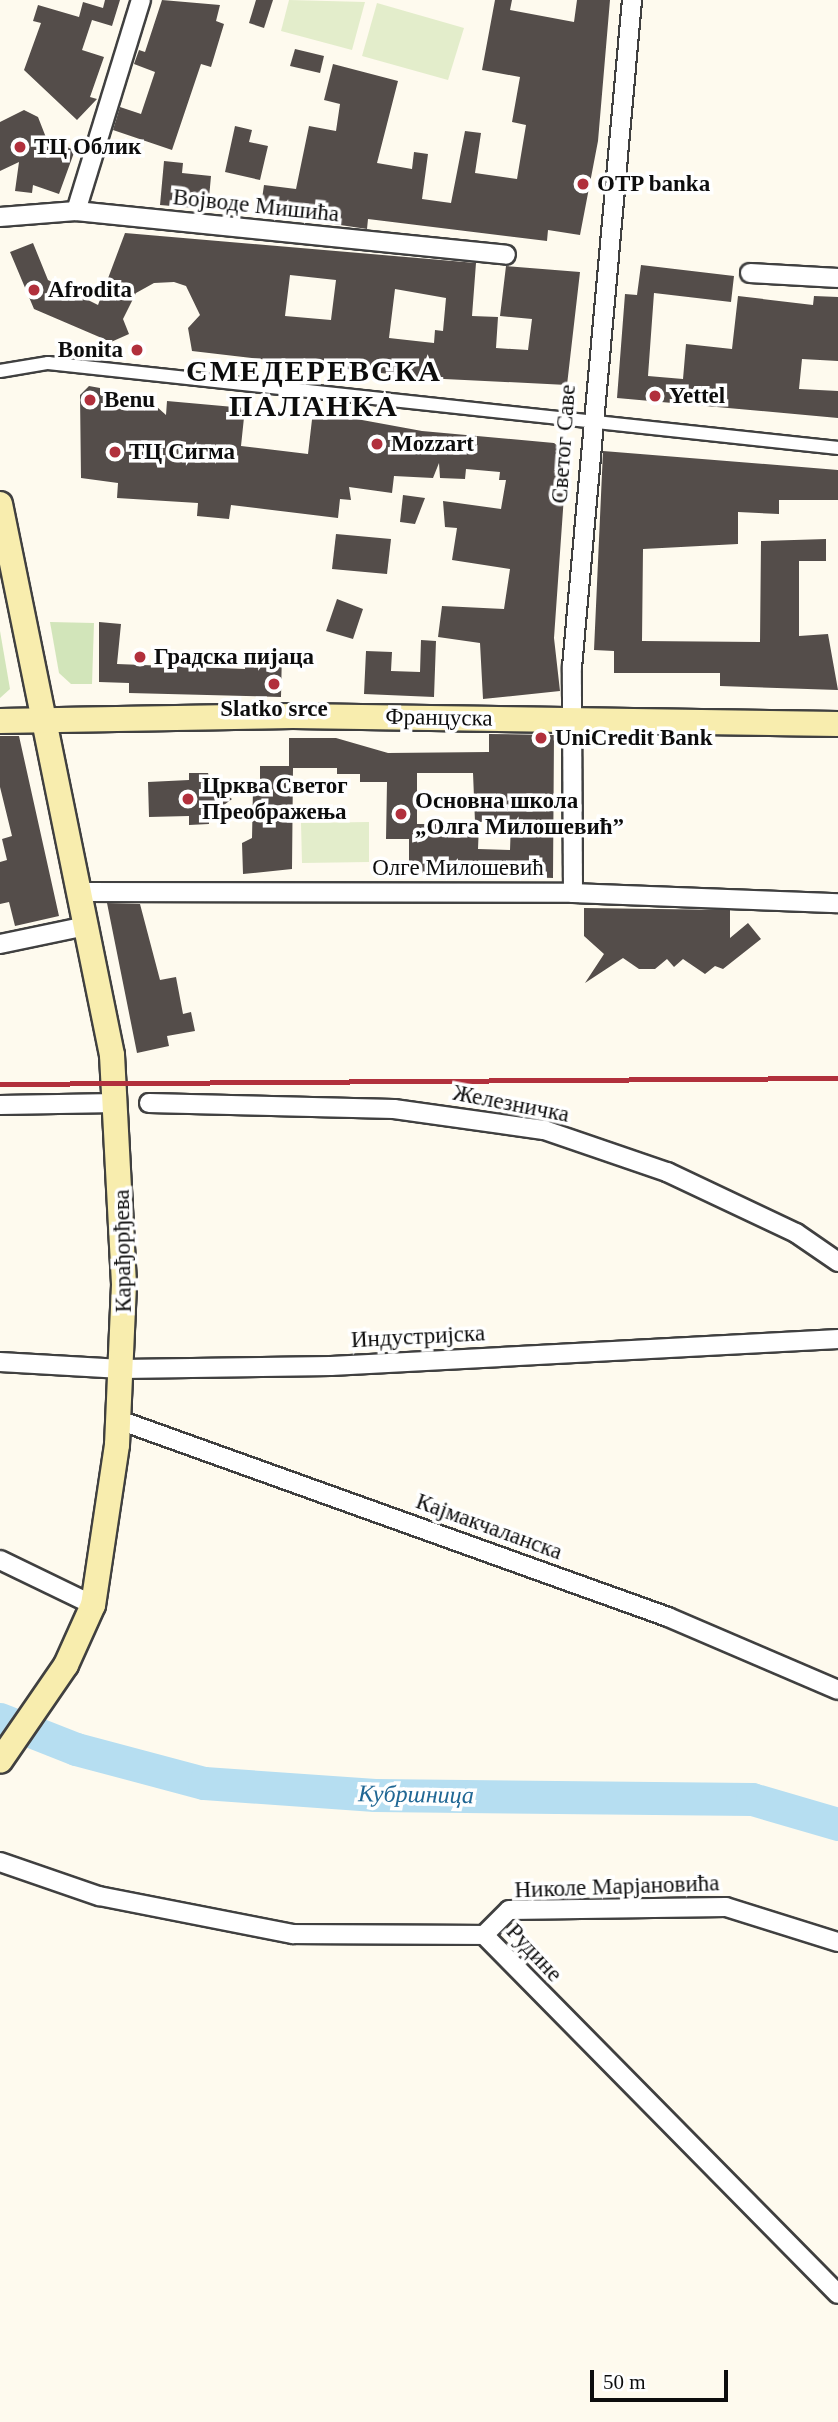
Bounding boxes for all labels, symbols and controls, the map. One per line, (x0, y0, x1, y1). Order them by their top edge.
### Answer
place label: ТЦ Облик (34, 133, 141, 161)
marker: ТЦ Облик (12, 139, 28, 155)
place label: OTP banka (597, 170, 711, 198)
marker: OTP banka (575, 176, 591, 192)
street label: Војводе Мишића (172, 184, 340, 228)
place label: Afrodita (48, 276, 132, 304)
marker: Afrodita (26, 282, 42, 298)
place label: Bonita (58, 336, 123, 364)
marker: Bonita (129, 342, 145, 358)
district label: СМЕДЕРЕВСКА ПАЛАНКА (187, 353, 441, 424)
place label: Yettel (669, 382, 725, 410)
street label: Светог Саве (546, 384, 582, 504)
place label: Benu (104, 386, 155, 414)
marker: Yettel (647, 388, 663, 404)
marker: Benu (82, 392, 98, 408)
place label: Mozzart (391, 430, 474, 458)
marker: Mozzart (369, 436, 385, 452)
place label: ТЦ Сигма (129, 438, 235, 466)
marker: ТЦ Сигма (107, 444, 123, 460)
place label: Градска пијаца (154, 643, 314, 671)
marker: Градска пијаца (132, 649, 148, 665)
marker: Slatko srce (266, 676, 282, 692)
place label: Slatko srce (220, 695, 328, 723)
street label: Француска (385, 703, 493, 733)
place label: UniCredit Bank (555, 724, 712, 752)
marker: UniCredit Bank (533, 730, 549, 746)
place label: Црква Светог Преображења (202, 772, 348, 826)
place label: Основна школа „Олга Милошевић” (415, 787, 624, 841)
marker: Црква Светог Преображења (180, 791, 196, 807)
marker: Основна школа „Олга Милошевић” (393, 806, 409, 822)
street label: Олге Милошевић (372, 854, 544, 882)
street label: Железничка (450, 1079, 572, 1129)
street label: Карађорђева (108, 1189, 138, 1313)
street label: Индустријска (350, 1320, 486, 1354)
street label: Кајмакчаланска (412, 1488, 566, 1566)
water label: Кубршница (358, 1780, 474, 1810)
street label: Николе Марјановића (514, 1870, 720, 1904)
street label: Рудине (500, 1918, 568, 1988)
scale bar (593, 2356, 731, 2400)
text: 50 m (603, 2370, 646, 2394)

